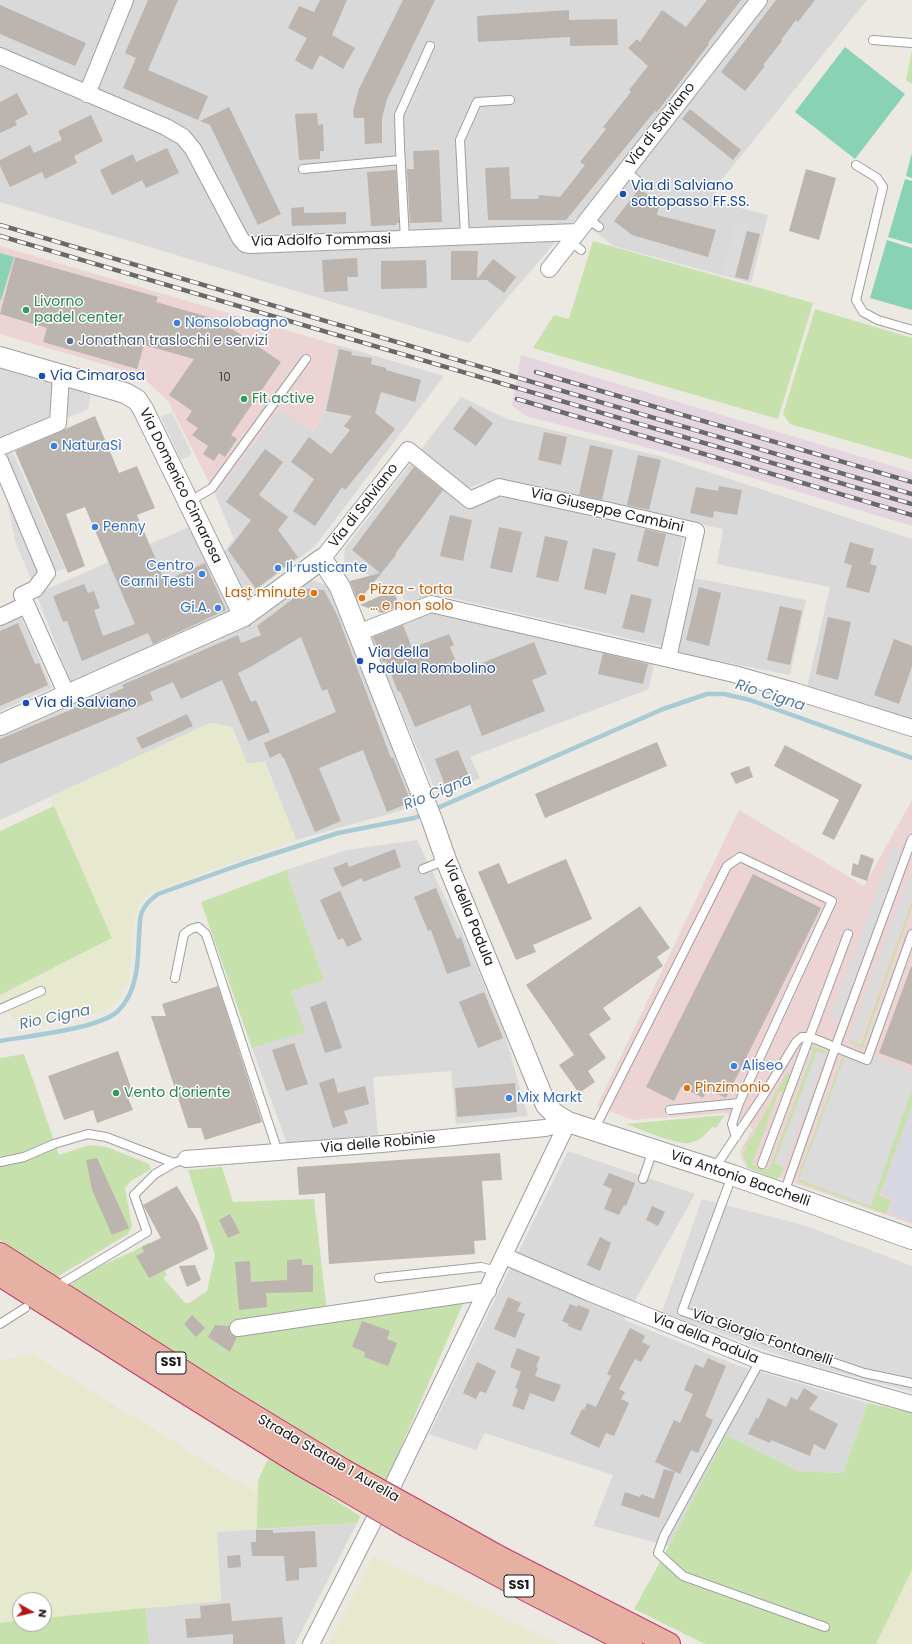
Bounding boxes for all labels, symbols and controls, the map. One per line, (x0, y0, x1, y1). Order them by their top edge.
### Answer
street label: Via di Salviano (623, 79, 699, 171)
place label: Via di Salviano sottopasso FF.SS. (631, 178, 749, 210)
marker: Via di Salviano sottopasso FF.SS. (618, 189, 628, 199)
street label: Via Adolfo Tommasi (251, 231, 391, 251)
place label: Livorno padel center (34, 294, 123, 326)
marker: Livorno padel center (21, 305, 31, 315)
place label: Nonsolobagno (185, 315, 288, 331)
marker: Nonsolobagno (172, 318, 182, 328)
place label: Jonathan traslochi e servizi (78, 333, 268, 349)
marker: Jonathan traslochi e servizi (65, 336, 75, 346)
place label: Via Cimarosa (50, 368, 145, 384)
marker: Via Cimarosa (37, 371, 47, 381)
house number: 10 (219, 371, 231, 385)
place label: Fit active (252, 391, 314, 407)
marker: Fit active (239, 394, 249, 404)
street label: Via Domenico Cimarosa (135, 406, 225, 566)
place label: NaturaSì (62, 438, 122, 454)
marker: NaturaSì (49, 441, 59, 451)
street label: Via di Salviano (326, 460, 402, 552)
street label: Via Giuseppe Cambini (529, 485, 685, 537)
place label: Penny (103, 519, 146, 535)
marker: Penny (90, 522, 100, 532)
place label: Centro Carni Testi (120, 558, 194, 590)
place label: Il rusticante (286, 560, 367, 576)
marker: Il rusticante (273, 563, 283, 573)
marker: Centro Carni Testi (197, 569, 207, 579)
place label: Pizza - torta … e non solo (370, 582, 454, 614)
place label: Last minute (225, 585, 306, 601)
marker: Last minute (309, 588, 319, 598)
marker: Pizza - torta … e non solo (357, 593, 367, 603)
place label: Gi.A. (180, 600, 210, 616)
marker: Gi.A. (213, 603, 223, 613)
place label: Via della Padula Rombolino (368, 645, 496, 678)
marker: Via della Padula Rombolino (355, 656, 365, 666)
water label: Rio Cigna (733, 676, 807, 716)
place label: Via di Salviano (34, 695, 137, 711)
marker: Via di Salviano (21, 698, 31, 708)
water label: Rio Cigna (401, 771, 475, 815)
street label: Via della Padula (439, 857, 497, 969)
water label: Rio Cigna (18, 1002, 92, 1034)
place label: Aliseo (742, 1058, 783, 1074)
marker: Aliseo (729, 1061, 739, 1071)
place label: Pinzimonio (695, 1080, 770, 1096)
marker: Pinzimonio (682, 1083, 692, 1093)
place label: Vento d’oriente (124, 1085, 230, 1101)
marker: Vento d’oriente (111, 1088, 121, 1098)
place label: Mix Markt (517, 1090, 582, 1106)
marker: Mix Markt (504, 1093, 514, 1103)
street label: Via delle Robinie (320, 1131, 436, 1157)
street label: Via Antonio Bacchelli (668, 1147, 812, 1211)
street label: Via Giorgio Fontanelli (689, 1306, 835, 1370)
street label: Via della Padula (649, 1310, 761, 1368)
road number: SS1 (156, 1352, 186, 1374)
street label: Strada Statale 1 Aurelia (254, 1412, 402, 1506)
road number: SS1 (504, 1575, 534, 1597)
north arrow (12, 1592, 52, 1632)
text: N (34, 1608, 51, 1619)

